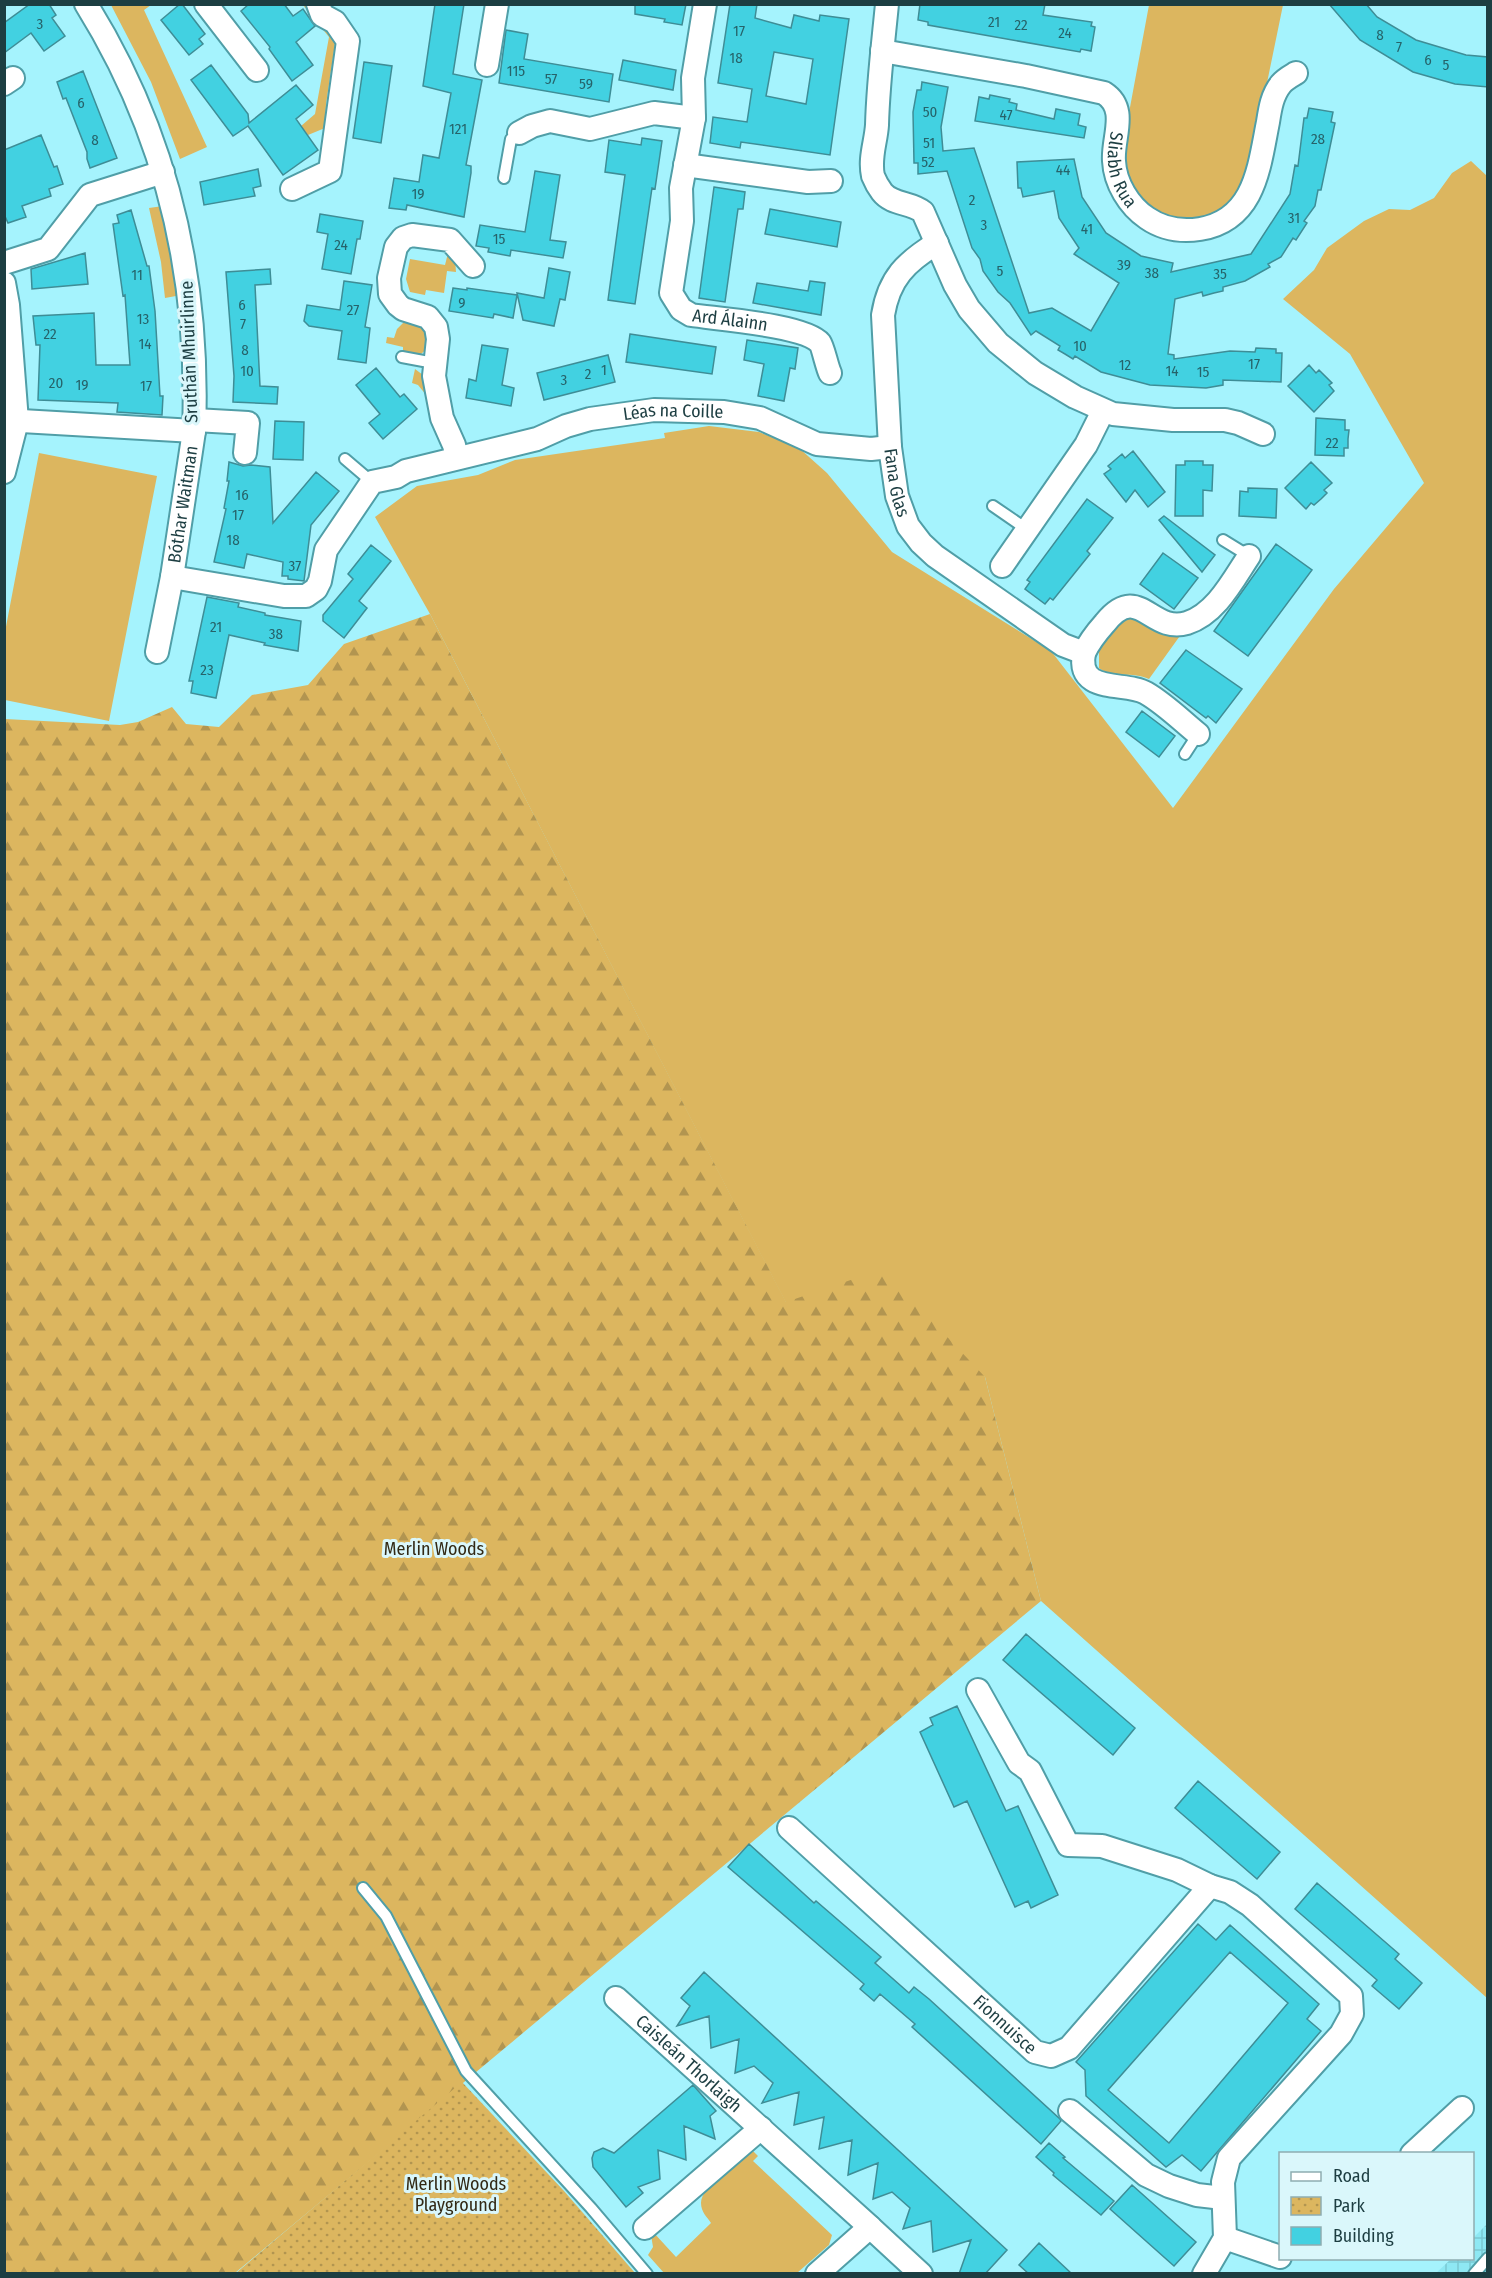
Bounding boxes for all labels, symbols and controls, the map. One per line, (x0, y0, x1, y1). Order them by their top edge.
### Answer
house number: 21 (988, 13, 1000, 31)
house number: 3 (37, 15, 44, 33)
house number: 22 (1014, 16, 1028, 34)
house number: 17 (733, 22, 745, 40)
house number: 24 (1058, 24, 1072, 42)
house number: 8 (1376, 26, 1384, 44)
house number: 7 (1396, 38, 1402, 56)
house number: 18 (729, 49, 743, 67)
house number: 6 (1424, 51, 1432, 69)
house number: 5 (1443, 56, 1450, 74)
house number: 115 (507, 62, 525, 80)
house number: 57 (545, 70, 557, 88)
house number: 59 (579, 75, 593, 93)
house number: 6 (77, 94, 85, 112)
house number: 50 (923, 103, 937, 121)
house number: 47 (999, 106, 1013, 124)
house number: 121 (449, 120, 467, 138)
street label: Sliabh Rua (1103, 130, 1142, 213)
house number: 28 (1311, 130, 1325, 148)
house number: 8 (91, 131, 99, 149)
house number: 51 (923, 134, 935, 152)
house number: 52 (921, 153, 935, 171)
house number: 44 (1056, 161, 1070, 179)
house number: 19 (411, 185, 425, 203)
house number: 2 (969, 191, 976, 209)
house number: 31 (1288, 209, 1300, 227)
house number: 3 (981, 216, 988, 234)
house number: 41 (1081, 220, 1093, 238)
house number: 15 (493, 230, 505, 248)
house number: 24 (334, 236, 348, 254)
house number: 39 (1117, 256, 1131, 274)
house number: 5 (997, 262, 1004, 280)
house number: 38 (1145, 264, 1159, 282)
house number: 35 (1213, 265, 1227, 283)
house number: 11 (131, 266, 143, 284)
street label: Sruthán Mhuirlinne (176, 280, 202, 423)
house number: 9 (458, 294, 466, 312)
house number: 6 (238, 296, 246, 314)
house number: 27 (347, 301, 359, 319)
street label: Ard Álainn (691, 304, 769, 336)
house number: 13 (137, 310, 150, 328)
house number: 7 (240, 315, 246, 333)
house number: 22 (43, 325, 57, 343)
house number: 14 (138, 335, 152, 353)
house number: 10 (1073, 337, 1087, 355)
house number: 8 (241, 341, 249, 359)
house number: 17 (1248, 355, 1260, 373)
house number: 12 (1119, 356, 1132, 374)
house number: 1 (601, 361, 607, 379)
house number: 10 (240, 362, 254, 380)
house number: 14 (1165, 362, 1179, 380)
house number: 15 (1197, 363, 1209, 381)
house number: 2 (585, 365, 592, 383)
house number: 3 (561, 371, 568, 389)
house number: 20 (49, 374, 63, 392)
house number: 19 (75, 376, 89, 394)
house number: 17 (140, 377, 152, 395)
street label: Léas na Coille (622, 399, 724, 425)
house number: 22 (1325, 434, 1339, 452)
street label: Bóthar Waitman (163, 444, 203, 565)
street label: Fana Glas (879, 447, 915, 520)
house number: 16 (235, 486, 249, 504)
house number: 17 (232, 506, 244, 524)
house number: 18 (226, 531, 240, 549)
house number: 37 (289, 557, 301, 575)
house number: 21 (210, 618, 222, 636)
house number: 38 (269, 625, 283, 643)
house number: 23 (200, 661, 214, 679)
park label: Merlin Woods (384, 1538, 485, 1560)
street label: Fionnuisce (969, 1990, 1041, 2059)
street label: Caisleán Thorlaigh (631, 2010, 747, 2117)
legend (1279, 2152, 1474, 2260)
text: Road (1333, 2165, 1370, 2187)
park label: Merlin Woods Playground (406, 2173, 507, 2216)
text: Park (1333, 2195, 1366, 2217)
text: Building (1333, 2225, 1394, 2247)

